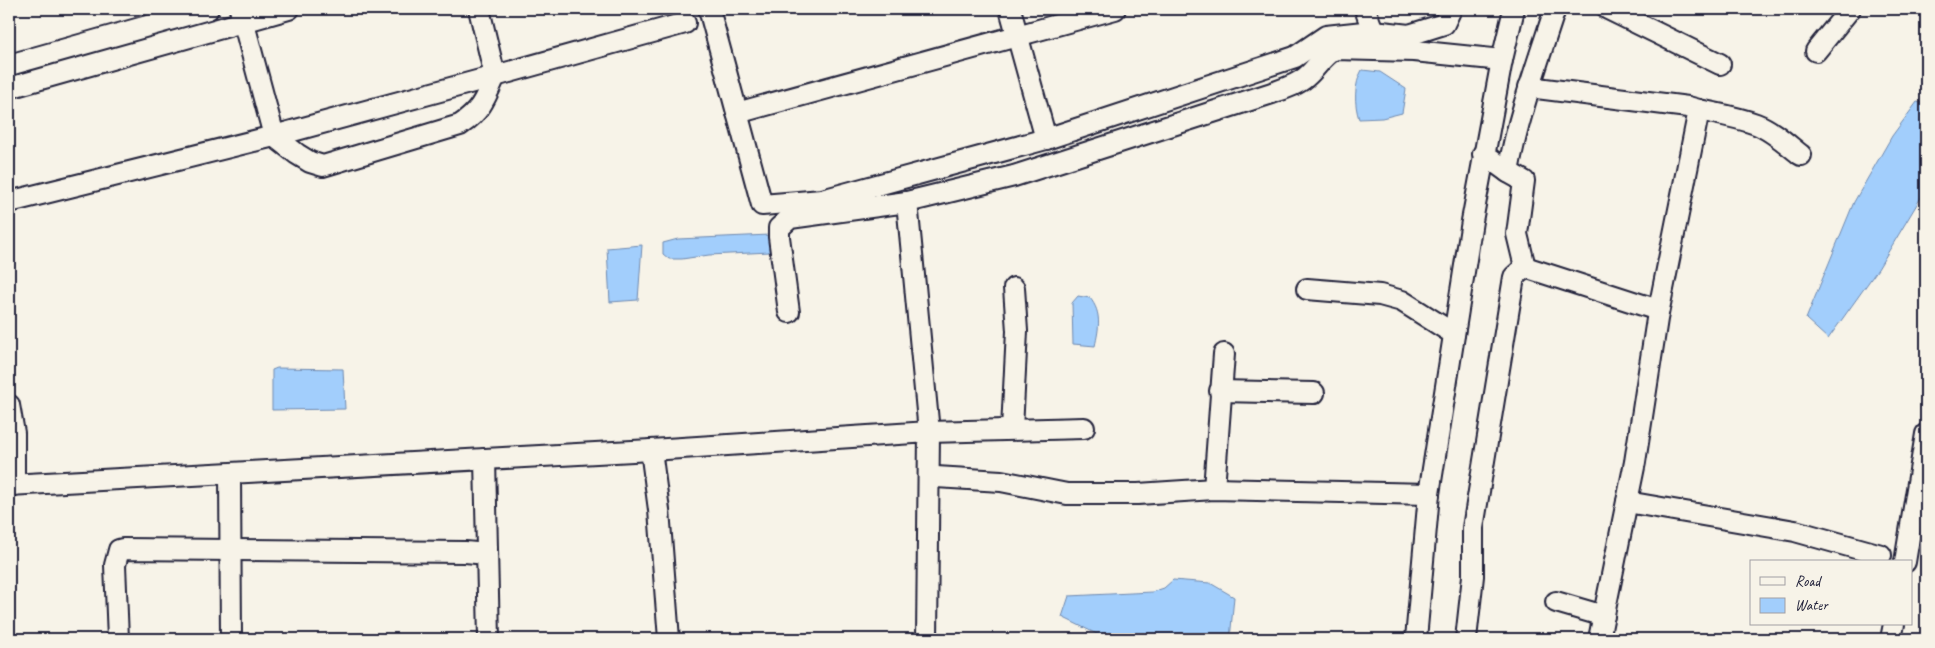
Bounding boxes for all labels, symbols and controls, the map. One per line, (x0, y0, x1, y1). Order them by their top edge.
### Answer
legend (1750, 560, 1912, 626)
text: Road (1795, 572, 1822, 591)
text: Water (1795, 596, 1829, 615)

